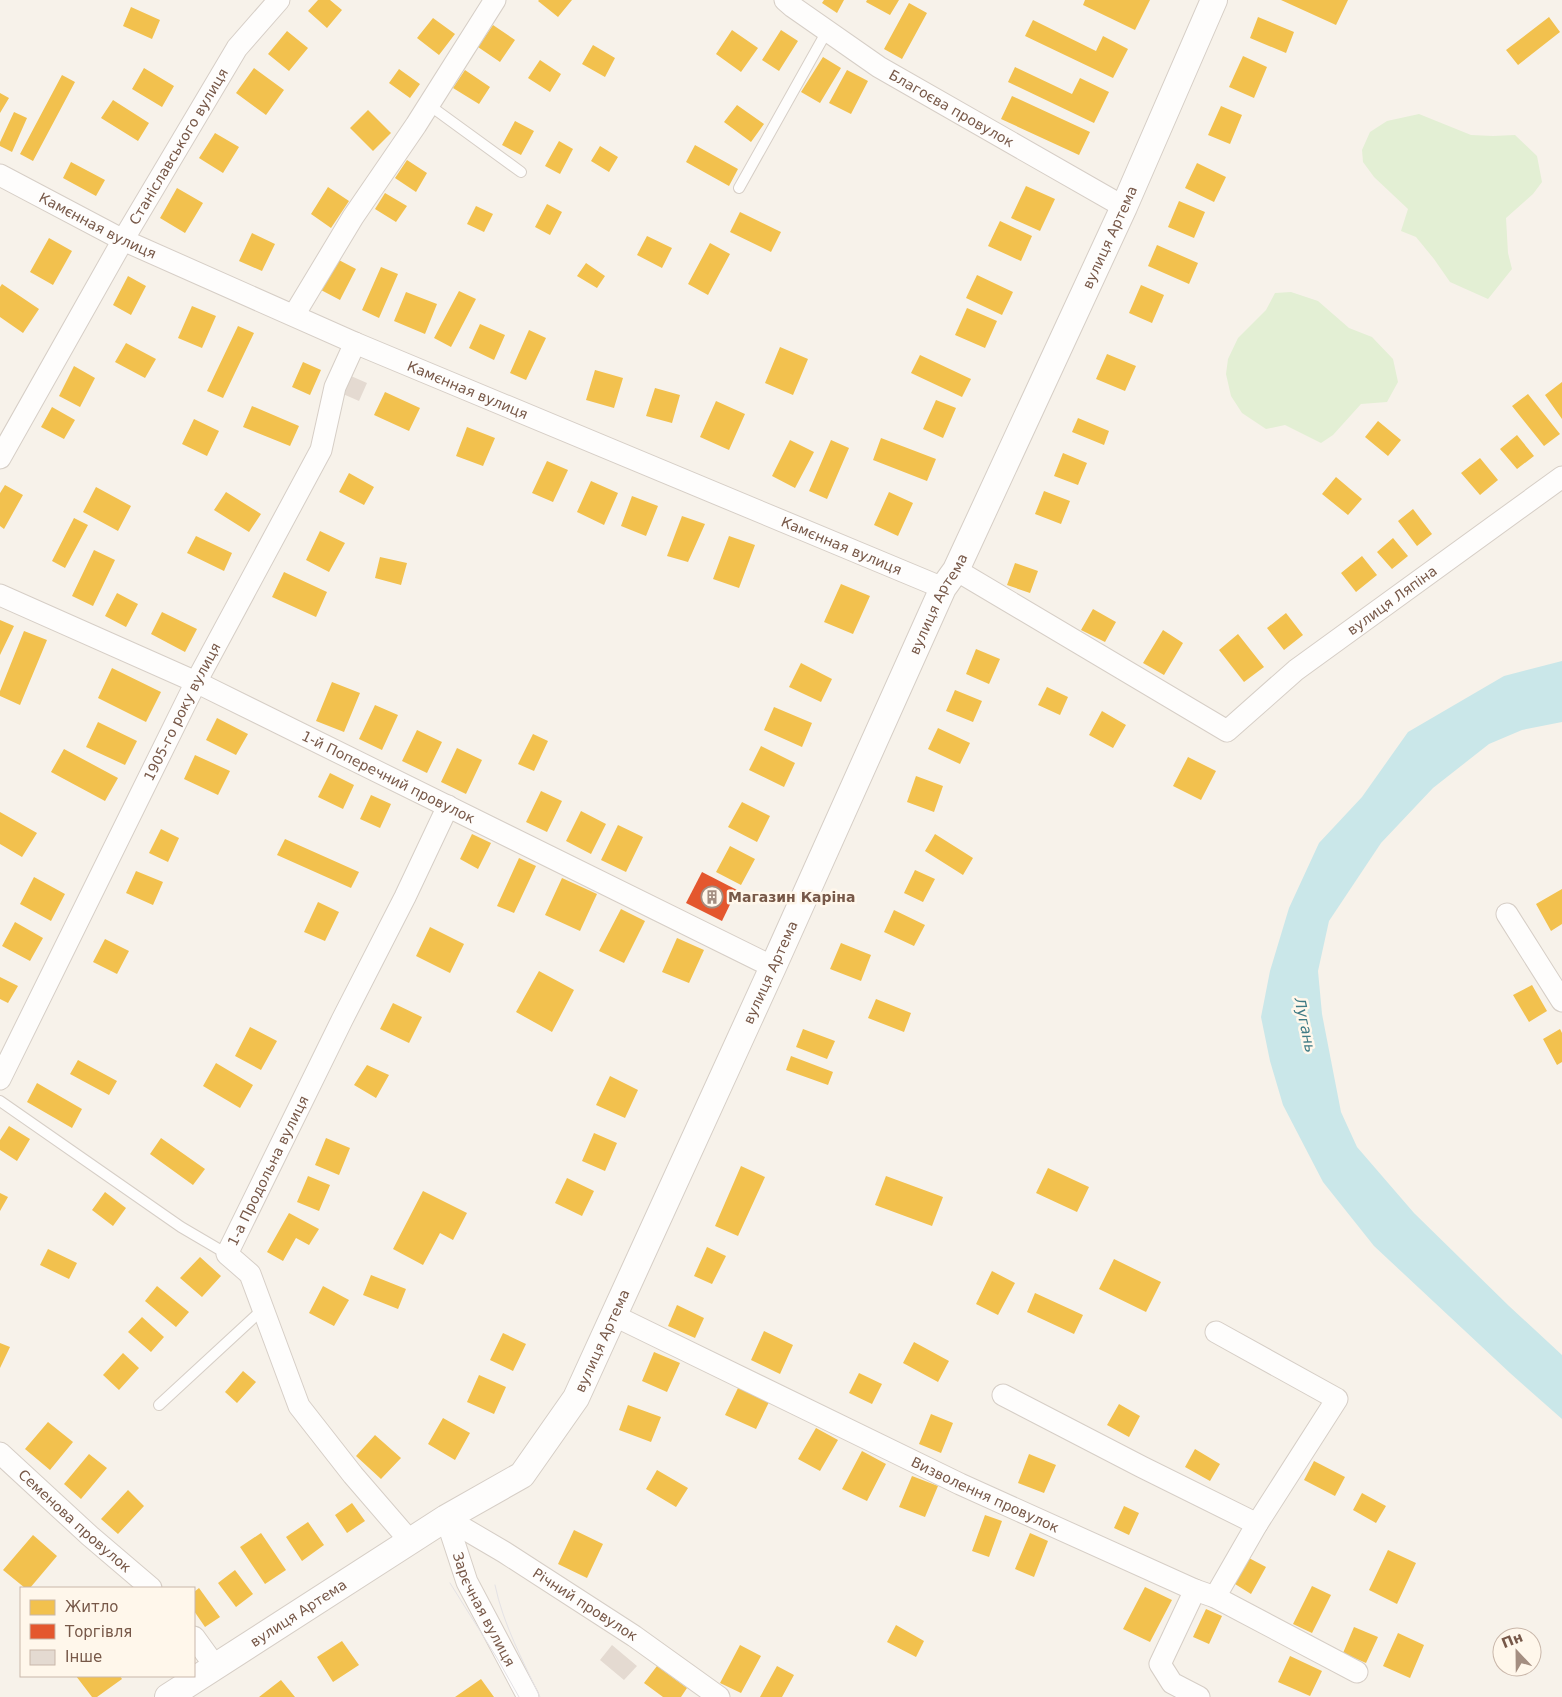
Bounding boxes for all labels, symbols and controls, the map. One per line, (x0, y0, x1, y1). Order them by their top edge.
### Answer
street label: Станіславського вулиця (126, 65, 231, 228)
street label: Благоєва провулок (886, 66, 1017, 150)
street label: вулиця Артема (1079, 183, 1140, 291)
street label: Камєнная вулиця (36, 189, 159, 262)
street label: Камєнная вулиця (405, 358, 530, 422)
street label: Камєнная вулиця (779, 513, 904, 578)
street label: вулиця Артема (906, 551, 970, 657)
street label: вулиця Ляпіна (1344, 562, 1440, 638)
street label: 1905-го року вулиця (141, 640, 224, 783)
street label: 1-й Поперечний провулок (299, 727, 478, 827)
building icon: Магазин Каріна (700, 885, 724, 909)
place label: Магазин Каріна (728, 889, 855, 905)
street label: вулиця Артема (740, 918, 801, 1026)
water label: Лугань (1290, 995, 1320, 1054)
street label: 1-а Продольна вулиця (224, 1093, 312, 1248)
street label: вулиця Артема (572, 1287, 633, 1395)
street label: Визволення провулок (909, 1454, 1062, 1536)
street label: Семенова провулок (15, 1466, 134, 1575)
street label: Зарєчная вулиця (450, 1550, 518, 1669)
street label: Річний провулок (530, 1565, 641, 1644)
street label: вулиця Артема (247, 1576, 350, 1650)
legend (20, 1587, 195, 1677)
text: Житло (65, 1598, 118, 1616)
text: Торгівля (64, 1623, 132, 1641)
north arrow (1492, 1627, 1542, 1677)
text: Пн (1499, 1629, 1525, 1651)
text: Інше (65, 1648, 102, 1666)

